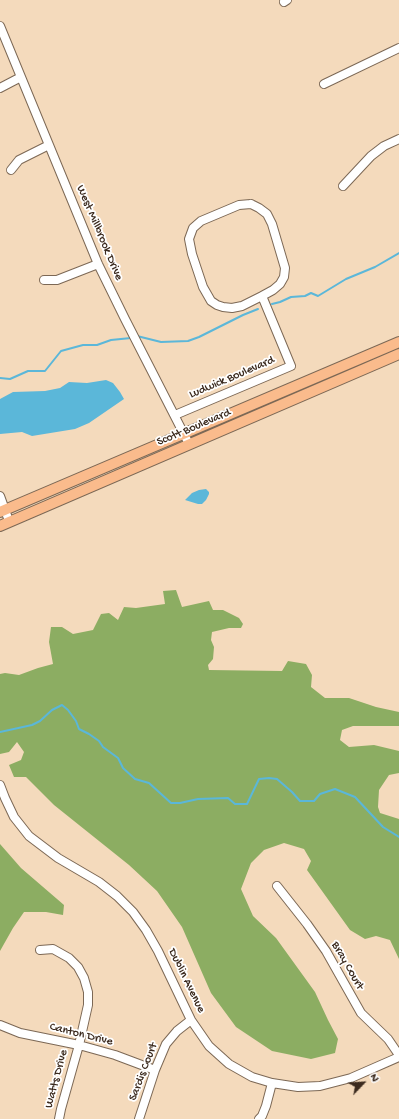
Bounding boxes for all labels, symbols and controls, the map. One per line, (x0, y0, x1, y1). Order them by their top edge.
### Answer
street label: West Millbrook Drive (72, 183, 126, 283)
street label: Ludwick Boulevard (187, 354, 277, 402)
street label: Scott Boulevard (155, 406, 233, 450)
street label: Bray Court (327, 939, 367, 993)
street label: Dublin Avenue (164, 947, 208, 1015)
street label: Canton Drive (48, 1020, 114, 1050)
street label: Sardis Court (126, 1041, 162, 1103)
street label: Watts Drive (42, 1048, 72, 1110)
north arrow (343, 1063, 383, 1103)
text: N (367, 1072, 381, 1084)

